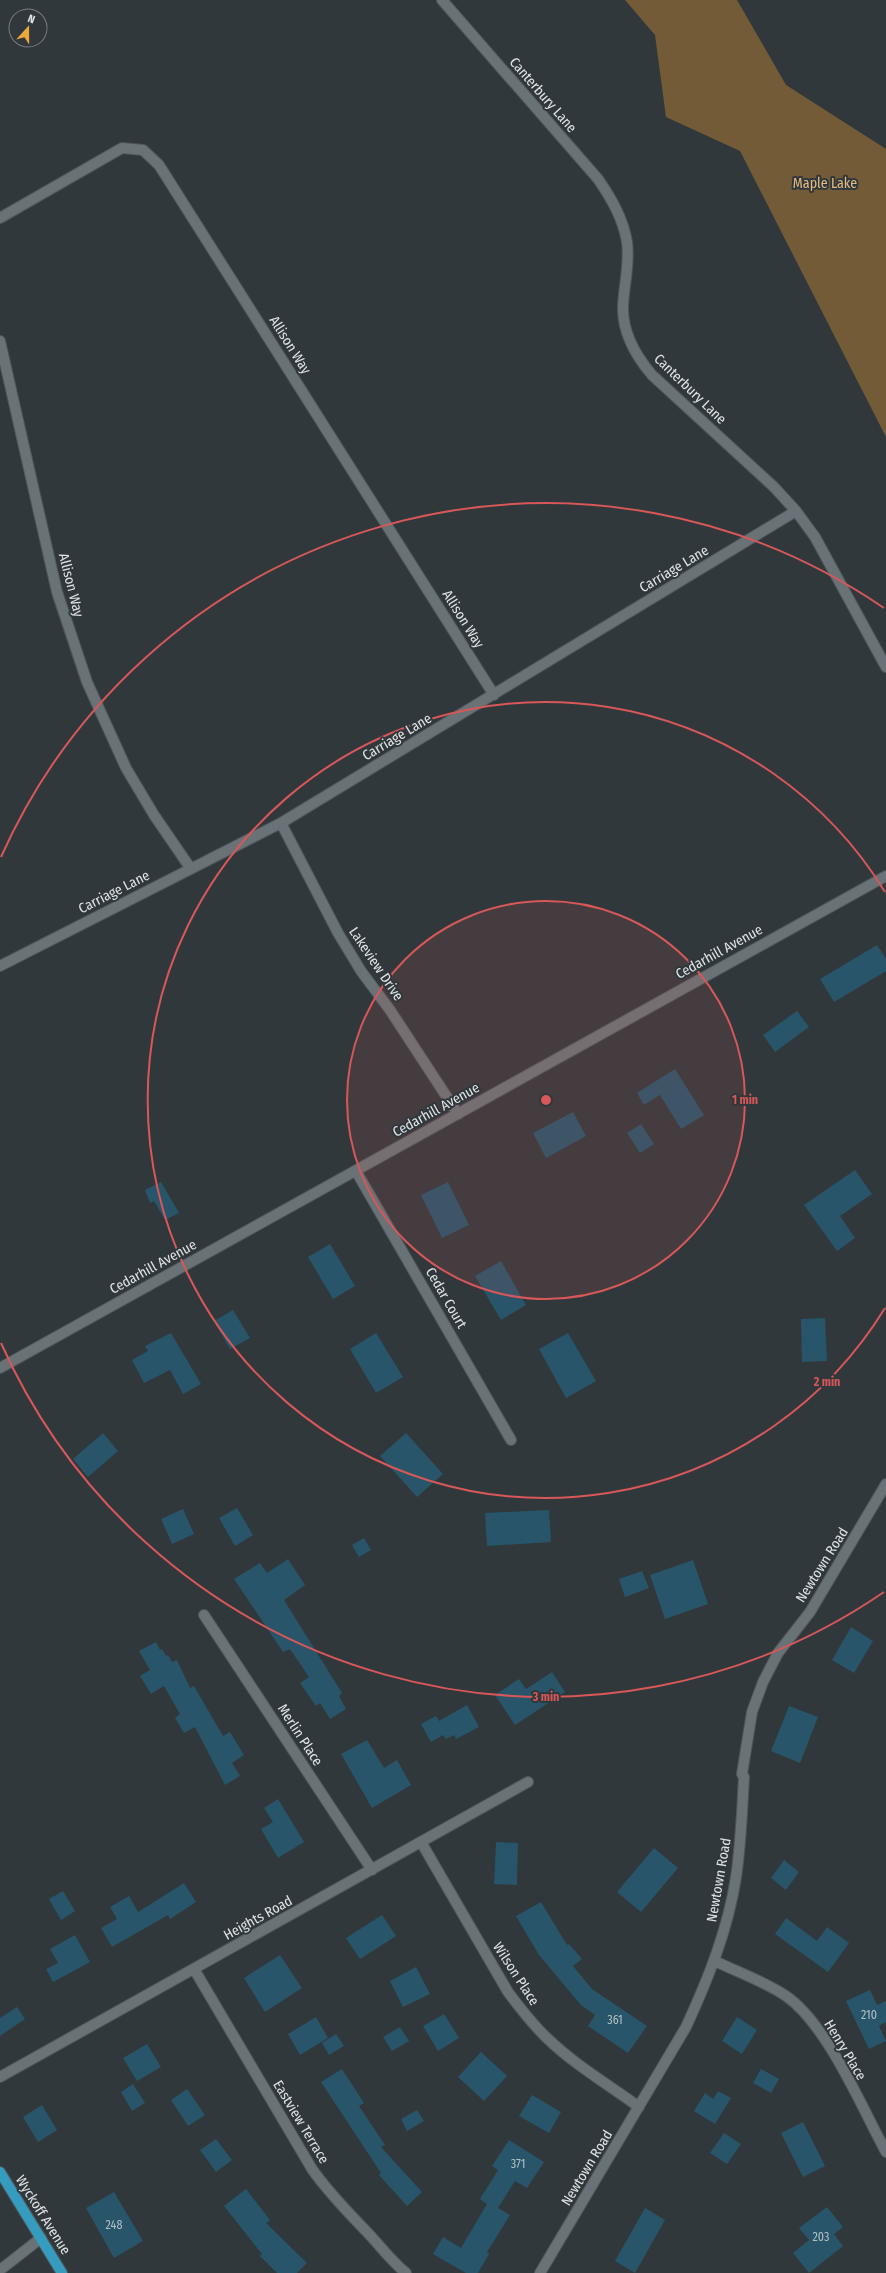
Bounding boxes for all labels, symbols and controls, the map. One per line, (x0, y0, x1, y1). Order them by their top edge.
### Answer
north arrow (8, 8, 48, 48)
text: N (26, 12, 37, 26)
street label: Canterbury Lane (506, 54, 580, 136)
park label: Maple Lake (793, 175, 857, 192)
street label: Allison Way (265, 313, 315, 378)
street label: Canterbury Lane (650, 350, 730, 428)
street label: Carriage Lane (636, 542, 712, 596)
street label: Allison Way (55, 551, 87, 619)
street label: Allison Way (438, 587, 488, 652)
street label: Carriage Lane (359, 710, 435, 764)
street label: Carriage Lane (76, 867, 153, 917)
street label: Cedarhill Avenue (673, 921, 765, 983)
street label: Lakeview Drive (345, 924, 407, 1004)
street label: Cedarhill Avenue (390, 1079, 482, 1141)
centre of rings (539, 1093, 553, 1107)
text: 1 min (732, 1093, 758, 1107)
street label: Cedarhill Avenue (107, 1236, 199, 1298)
street label: Cedar Court (422, 1265, 470, 1332)
text: 2 min (813, 1375, 840, 1389)
street label: Newtown Road (792, 1524, 852, 1606)
text: 3 min (532, 1690, 559, 1704)
street label: Merlin Place (274, 1701, 326, 1769)
street label: Newtown Road (703, 1837, 735, 1923)
street label: Heights Road (221, 1892, 295, 1944)
street label: Wilson Place (489, 1939, 543, 2009)
house number: 210 (861, 2008, 877, 2022)
house number: 361 (607, 2013, 623, 2027)
street label: Henry Place (820, 2017, 870, 2083)
street label: Eastview Terrace (269, 2077, 333, 2167)
street label: Newtown Road (558, 2127, 616, 2209)
house number: 371 (511, 2157, 525, 2171)
street label: Wyckoff Avenue (12, 2172, 74, 2258)
house number: 248 (106, 2218, 122, 2232)
house number: 203 (813, 2230, 829, 2244)

